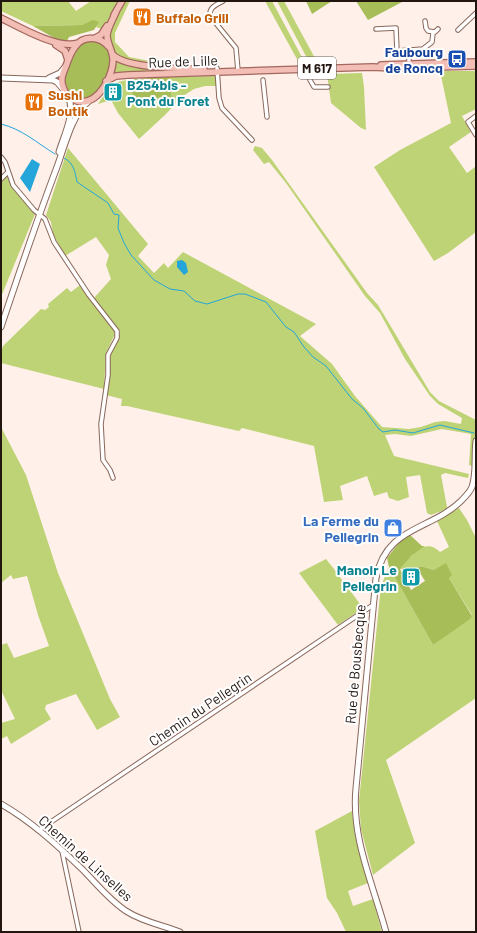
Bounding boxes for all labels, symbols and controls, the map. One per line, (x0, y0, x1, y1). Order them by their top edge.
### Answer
restaurant icon: Buffalo Grill (131, 6, 153, 28)
place label: Buffalo Grill (156, 9, 229, 26)
place label: Faubourg de Roncq (385, 43, 443, 76)
bus stop icon: Faubourg de Roncq (446, 48, 468, 70)
street label: Rue de Lille (148, 51, 218, 71)
road number: M 617 (298, 57, 336, 79)
place label: B254bis - Pont du Foret (127, 76, 210, 109)
building icon: B254bis - Pont du Foret (102, 81, 124, 103)
place label: Sushi Boutik (48, 86, 89, 119)
restaurant icon: Sushi Boutik (23, 91, 45, 113)
place label: La Ferme du Pellegrin (303, 512, 379, 545)
shop icon: La Ferme du Pellegrin (382, 517, 404, 539)
place label: Manoir Le Pellegrin (337, 561, 397, 594)
building icon: Manoir Le Pellegrin (400, 566, 422, 588)
street label: Rue de Bousbecque (341, 604, 369, 724)
street label: Chemin du Pellegrin (146, 668, 254, 750)
street label: Chemin de Linselles (36, 811, 137, 905)

